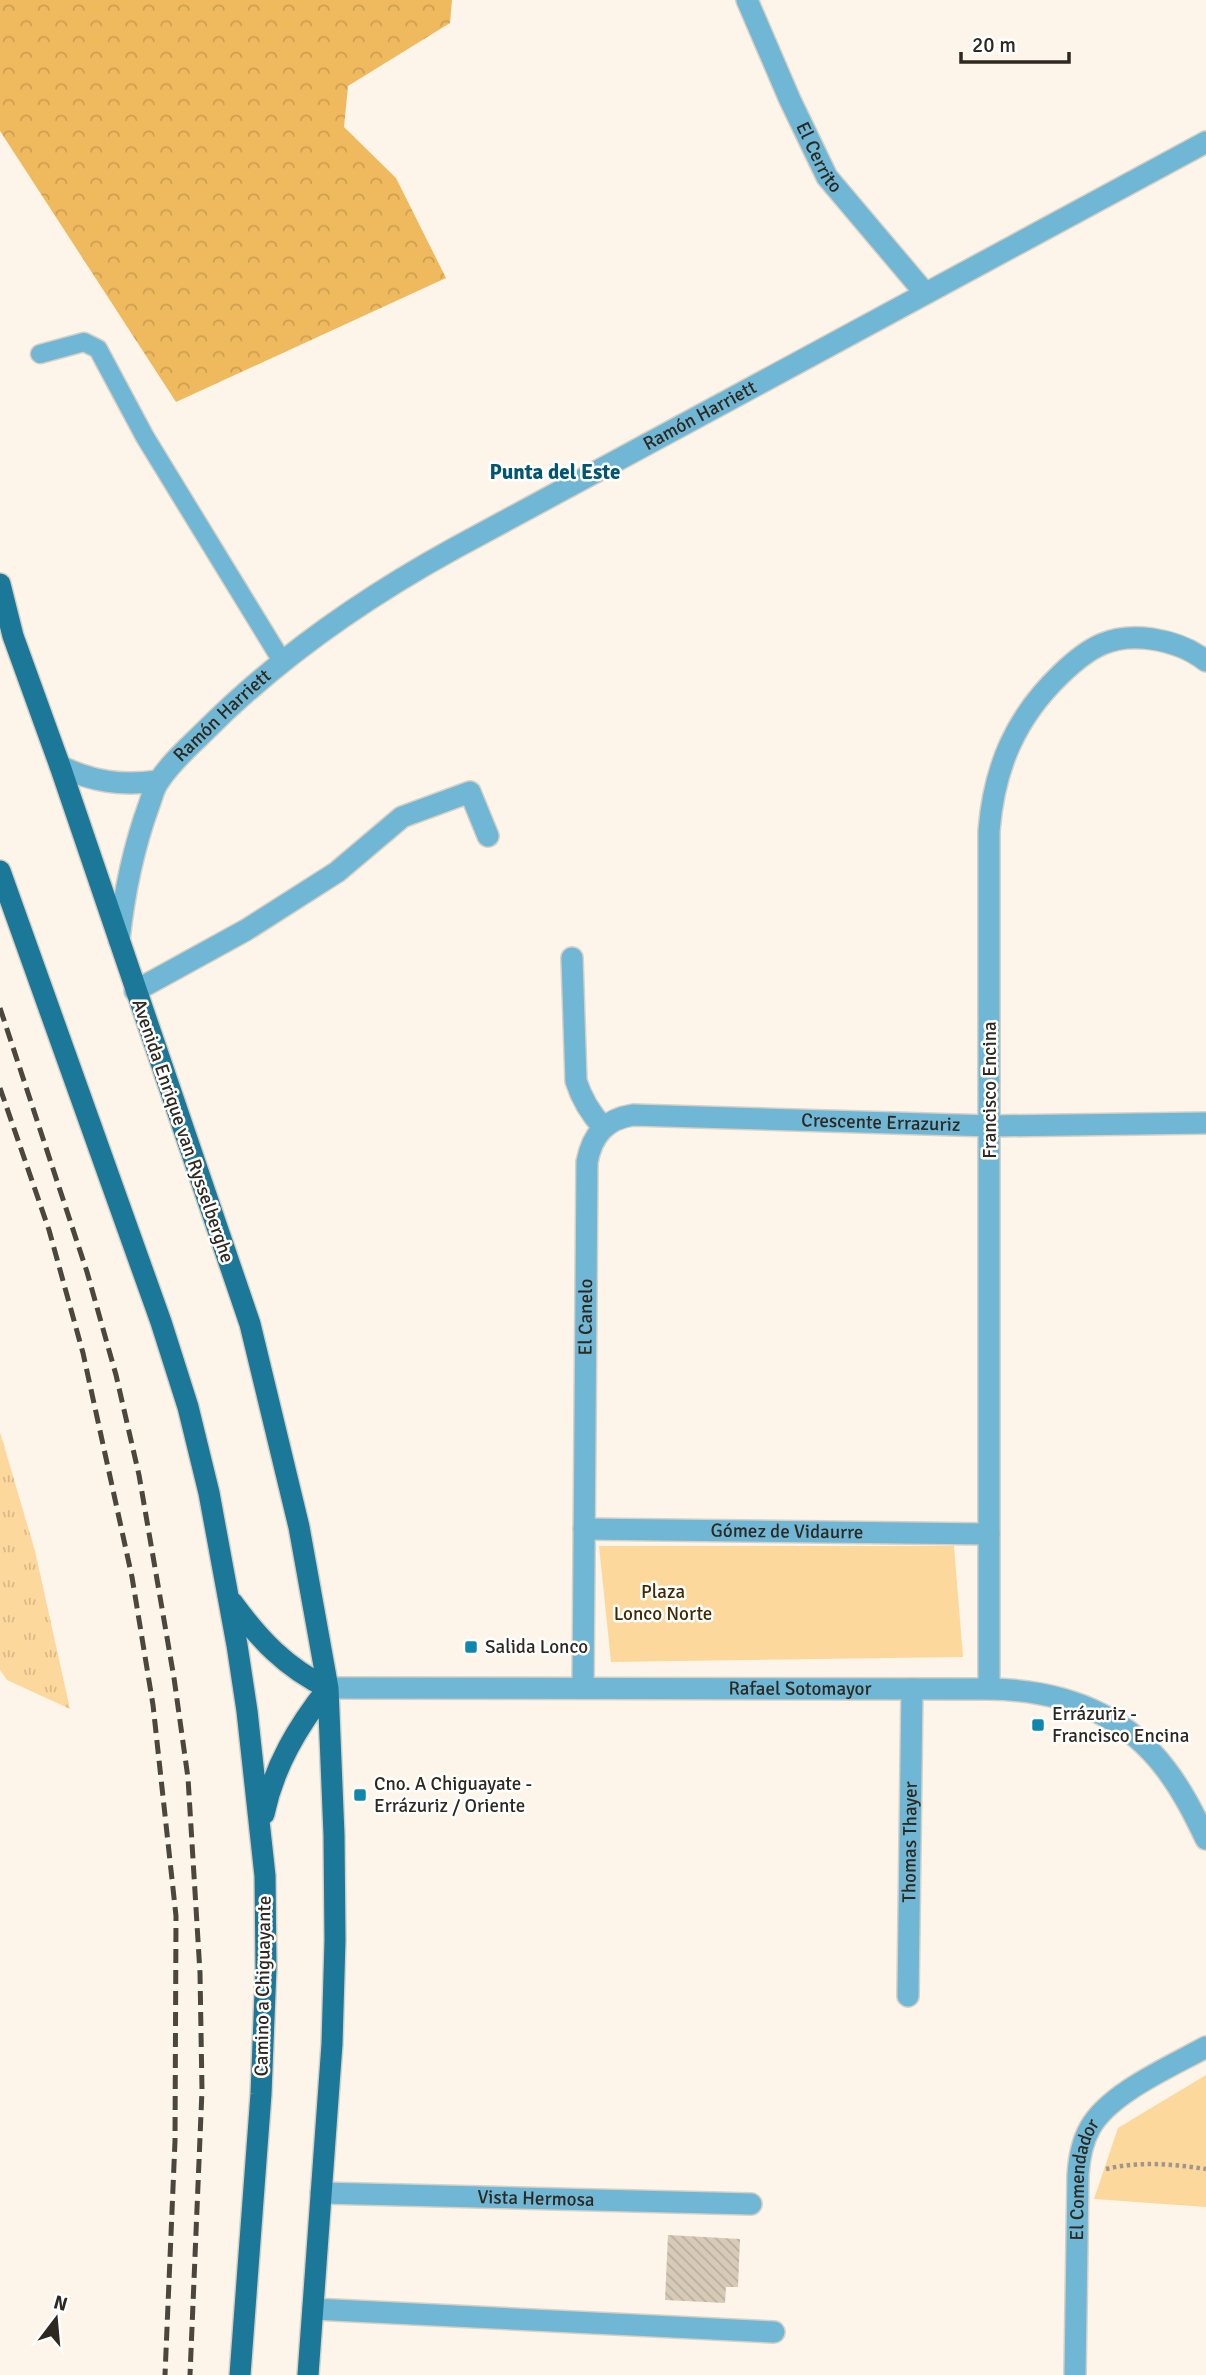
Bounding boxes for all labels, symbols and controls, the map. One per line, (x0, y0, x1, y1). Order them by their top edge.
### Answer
scale bar (961, 21, 1070, 65)
text: 20 m (972, 32, 1016, 58)
street label: El Cerrito (790, 118, 847, 198)
street label: Ramón Harriett (639, 375, 761, 456)
district label: Punta del Este (490, 459, 620, 485)
street label: Ramón Harriett (168, 664, 276, 767)
street label: Avenida Enrique van Rysselberghe (127, 996, 239, 1266)
street label: Francisco Encina (978, 1021, 1002, 1159)
street label: Crescente Errazuriz (801, 1108, 961, 1137)
street label: El Canelo (574, 1278, 598, 1355)
street label: Gómez de Vidaurre (711, 1519, 863, 1544)
park label: Plaza Lonco Norte (614, 1580, 712, 1626)
place label: Salida Lonco (485, 1635, 588, 1659)
marker: Salida Lonco (463, 1639, 479, 1655)
street label: Rafael Sotomayor (729, 1677, 871, 1701)
place label: Errázuriz - Francisco Encina (1052, 1702, 1189, 1748)
marker: Errázuriz - Francisco Encina (1030, 1717, 1046, 1733)
place label: Cno. A Chiguayate - Errázuriz / Oriente (374, 1772, 532, 1818)
street label: Thomas Thayer (897, 1781, 923, 1903)
marker: Cno. A Chiguayate - Errázuriz / Oriente (352, 1787, 368, 1803)
street label: Camino a Chiguayante (249, 1895, 277, 2077)
street label: El Comendador (1065, 2114, 1105, 2241)
street label: Vista Hermosa (477, 2185, 595, 2212)
north arrow (21, 2284, 91, 2354)
text: N (51, 2290, 70, 2317)

